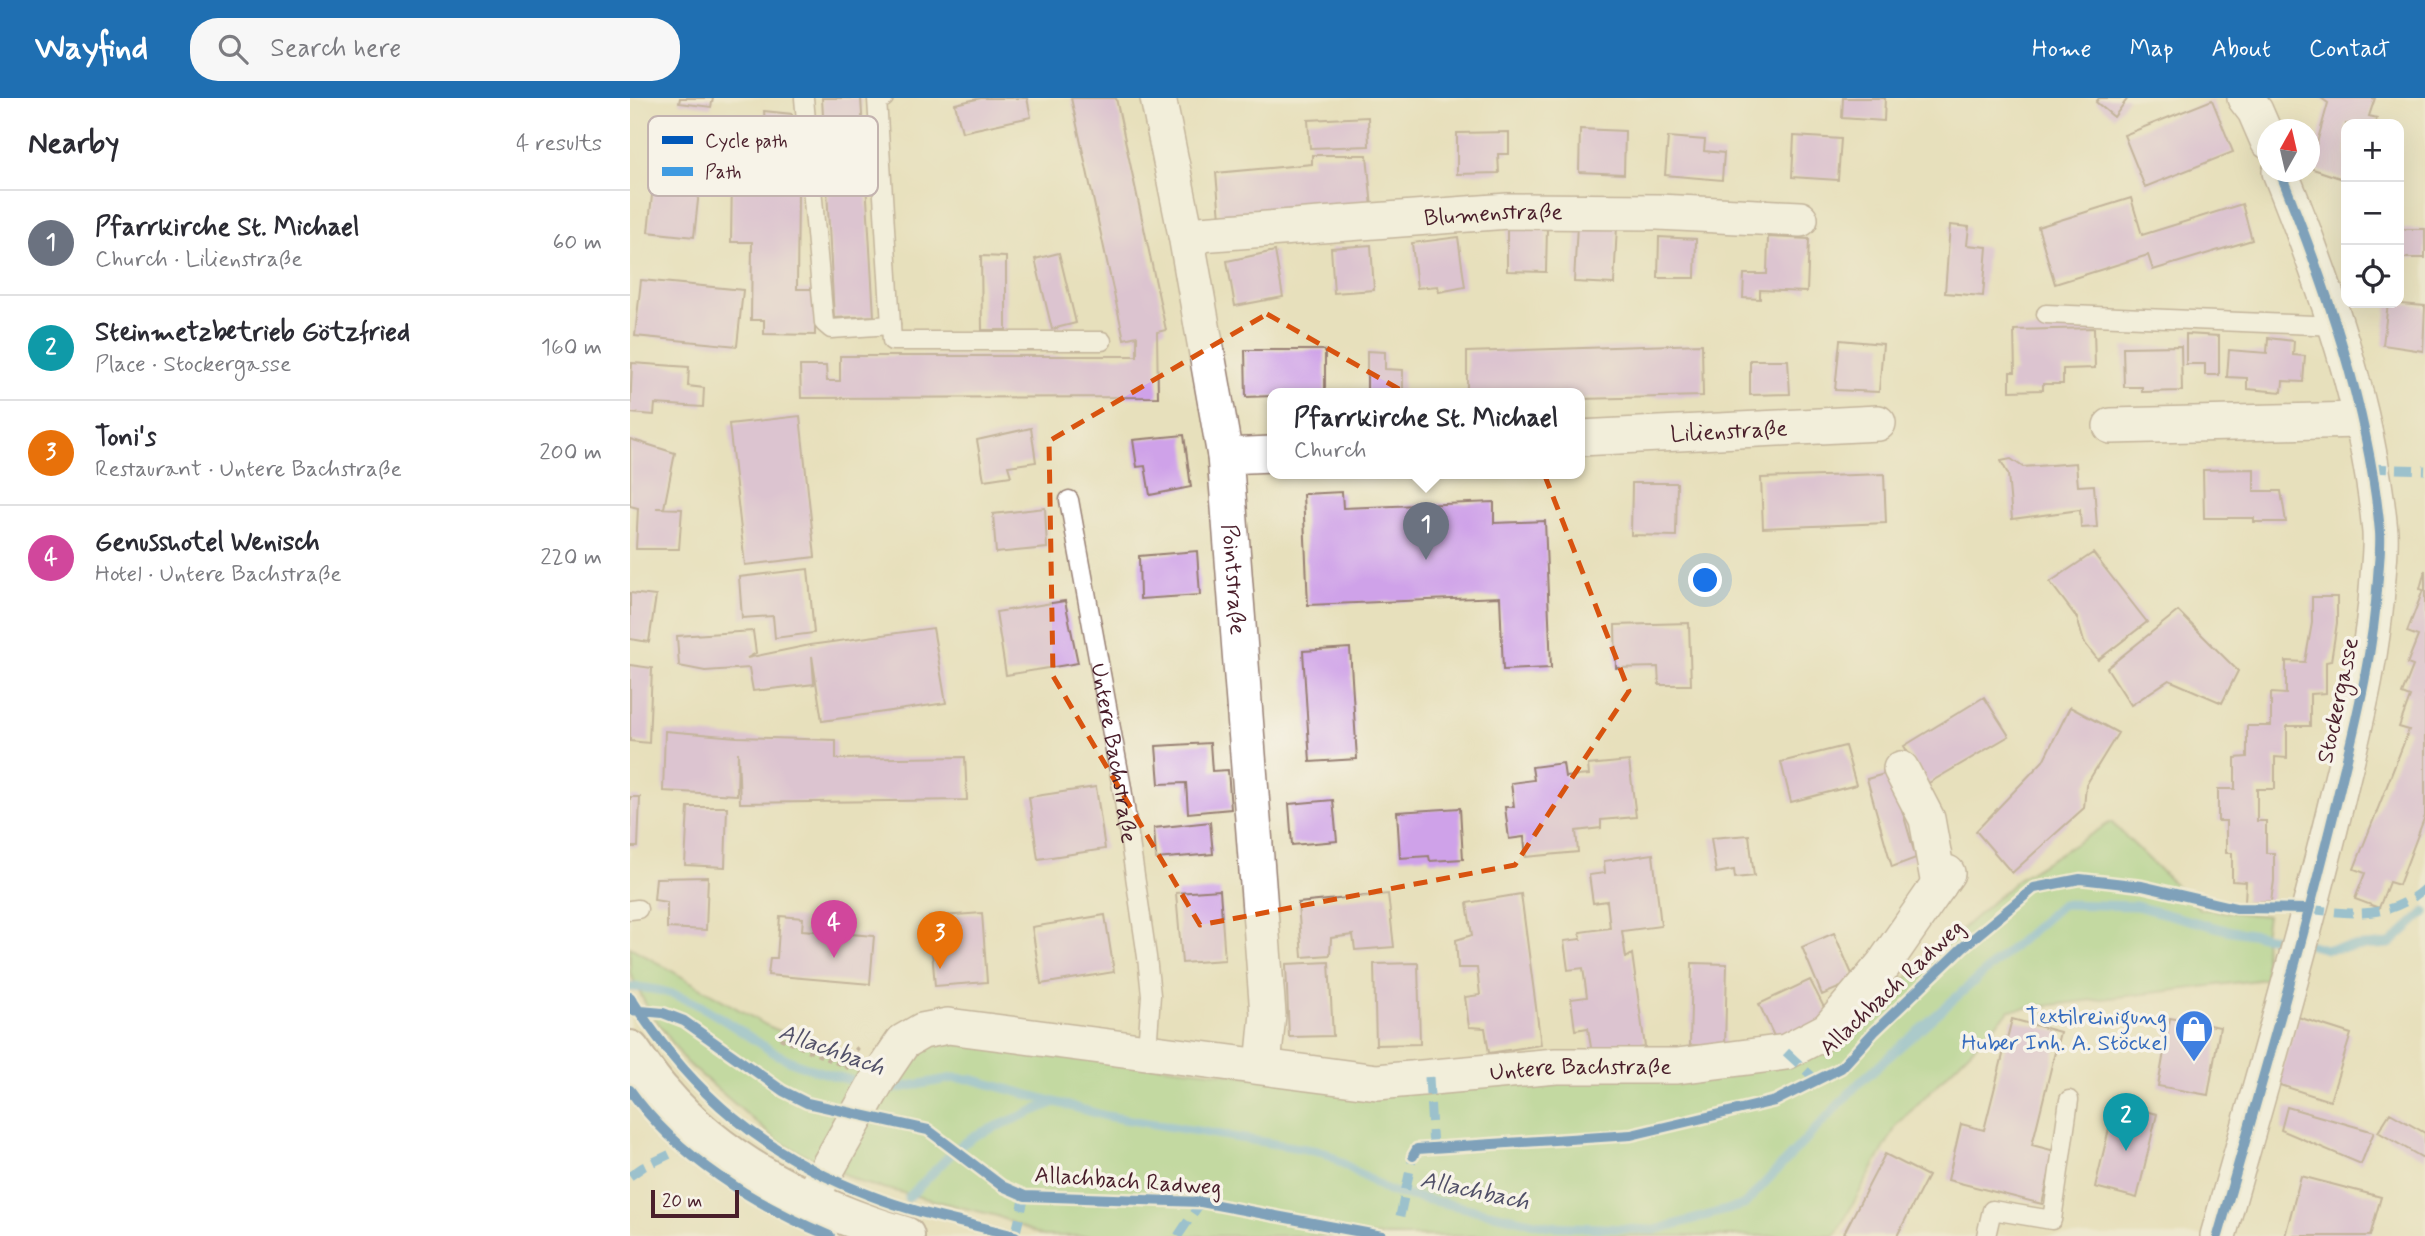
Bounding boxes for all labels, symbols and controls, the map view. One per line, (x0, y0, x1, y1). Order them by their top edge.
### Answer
search box (190, 18, 680, 81)
text: Wayfind (35, 27, 148, 71)
icon: search (214, 30, 252, 68)
text: Search here (270, 32, 401, 66)
text: Home (2032, 34, 2092, 65)
text: Map (2130, 34, 2174, 65)
text: About (2212, 34, 2271, 65)
text: Contact (2309, 34, 2390, 65)
legend (648, 116, 878, 196)
north arrow (2257, 119, 2320, 182)
map controls (2341, 119, 2404, 308)
button: + (2341, 119, 2404, 182)
text: Nearby (28, 124, 119, 163)
text: 4 results (516, 129, 602, 159)
text: Cycle path (705, 129, 788, 154)
text: Path (705, 160, 742, 185)
button: − (2341, 182, 2404, 245)
street label: Blumenstraße (1423, 198, 1563, 234)
text: Pfarrkirche St. Michael (95, 211, 360, 245)
text: 1 (46, 228, 56, 258)
text: 60 m (553, 228, 602, 258)
text: Church · Lilienstraße (95, 245, 302, 275)
button: locate (2341, 245, 2404, 308)
text: Steinmetzbetrieb Götzfried (95, 316, 410, 350)
text: 2 (45, 333, 57, 363)
text: 160 m (541, 333, 602, 363)
text: Place · Stockergasse (95, 350, 291, 380)
popup (1267, 388, 1585, 479)
text: Pfarrkirche St. Michael (1294, 402, 1558, 436)
street label: Lilienstraße (1670, 415, 1788, 450)
text: Toni's (95, 421, 156, 455)
text: Church (1294, 436, 1366, 466)
text: 3 (46, 438, 56, 468)
text: 200 m (539, 438, 602, 468)
text: Restaurant · Untere Bachstraße (95, 455, 402, 485)
pin: 1 (1403, 502, 1449, 560)
street label: Pointstraße (1213, 523, 1252, 636)
text: Genusshotel Wenisch (95, 526, 320, 560)
text: 4 (44, 543, 58, 573)
text: 220 m (540, 543, 602, 573)
text: Hotel · Untere Bachstraße (95, 560, 342, 590)
your location (1688, 563, 1722, 597)
street label: Stockergasse (2311, 635, 2369, 767)
street label: Untere Bachstraße (1082, 661, 1143, 845)
pin: 4 (811, 900, 857, 958)
pin: 3 (917, 911, 963, 969)
street label: Allachbach Radweg (1814, 914, 1971, 1063)
place label: Textilreinigung Huber Inh. A. Stöckel (1962, 1003, 2167, 1059)
shop icon: Textilreinigung Huber Inh. A. Stöckel (2173, 1008, 2215, 1063)
water label: Allachbach (774, 1017, 889, 1084)
street label: Untere Bachstraße (1488, 1053, 1672, 1089)
pin: 2 (2103, 1093, 2149, 1151)
street label: Allachbach Radweg (1033, 1160, 1222, 1203)
water label: Allachbach (1417, 1165, 1532, 1218)
scale bar (651, 1187, 738, 1219)
text: 20 m (662, 1189, 702, 1214)

